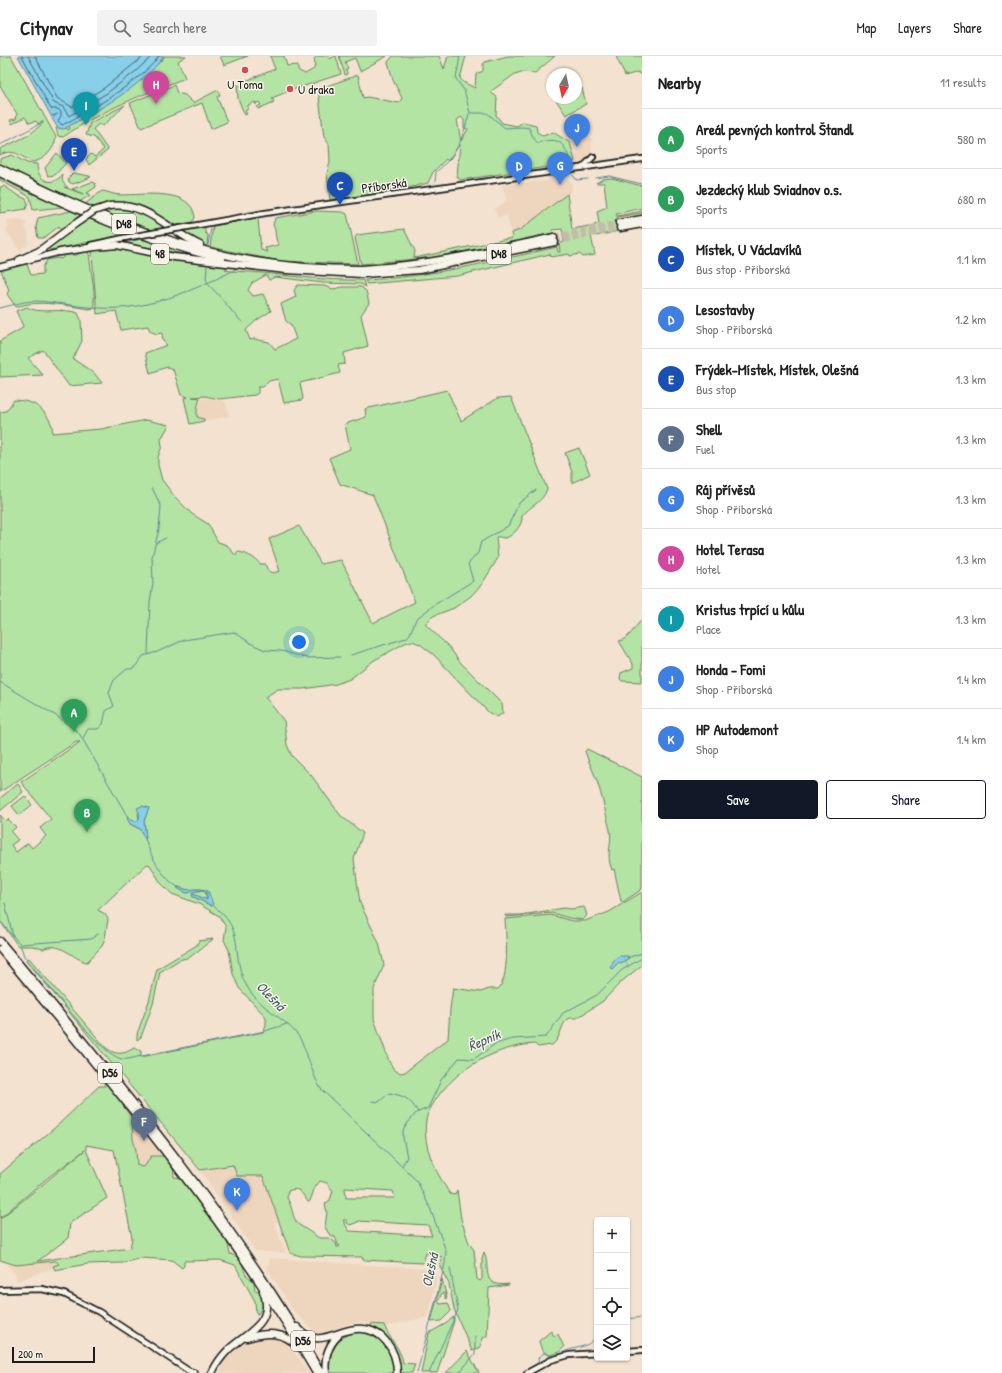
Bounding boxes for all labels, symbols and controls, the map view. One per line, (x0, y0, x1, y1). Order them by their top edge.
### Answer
search box (97, 10, 377, 46)
text: Citynav (20, 15, 73, 41)
icon: search (111, 17, 133, 39)
text: Search here (143, 17, 207, 38)
text: Map (856, 18, 876, 37)
text: Layers (898, 18, 931, 37)
text: Share (953, 18, 982, 37)
marker: U Toma (240, 65, 250, 75)
north arrow (546, 68, 582, 104)
pin: H (143, 71, 169, 104)
text: Nearby (658, 71, 701, 94)
text: 11 results (940, 73, 986, 91)
place label: U Toma (227, 75, 263, 93)
place label: U draka (298, 80, 334, 98)
marker: U draka (285, 84, 295, 94)
pin: I (73, 92, 99, 125)
pin: J (564, 114, 590, 147)
text: Areál pevných kontrol Štandl (696, 119, 854, 140)
text: A (668, 130, 674, 148)
text: 580 m (957, 130, 986, 148)
pin: E (61, 138, 87, 171)
text: Sports (696, 140, 727, 158)
pin: D (506, 152, 532, 185)
pin: G (547, 152, 573, 185)
pin: C (327, 172, 353, 205)
street label: Příborská (360, 173, 408, 197)
text: Jezdecký klub Sviadnov o.s. (696, 179, 842, 200)
text: B (668, 190, 674, 208)
text: 680 m (958, 190, 986, 208)
text: Sports (696, 200, 727, 218)
road number: D48 (112, 214, 136, 234)
text: Místek, U Václavíků (696, 239, 801, 260)
road number: 48 (151, 244, 169, 264)
road number: D48 (487, 244, 511, 264)
text: C (667, 250, 675, 268)
text: 1.1 km (957, 250, 986, 268)
text: Bus stop · Příborská (696, 260, 790, 278)
text: Lesostavby (696, 299, 755, 320)
text: D (668, 310, 674, 328)
text: 1.2 km (955, 310, 986, 328)
text: Shop · Příborská (696, 320, 772, 338)
text: Frýdek-Místek, Místek, Olešná (696, 359, 858, 380)
text: E (668, 370, 674, 388)
text: 1.3 km (955, 370, 986, 388)
text: Bus stop (696, 380, 736, 398)
text: Shell (696, 419, 722, 440)
text: F (669, 430, 673, 448)
text: 1.3 km (955, 430, 986, 448)
text: Fuel (696, 440, 715, 458)
text: Ráj přívěsů (696, 479, 755, 500)
text: G (668, 490, 674, 508)
text: 1.3 km (955, 490, 986, 508)
text: Shop · Příborská (696, 500, 772, 518)
text: Hotel Terasa (696, 539, 764, 560)
text: H (668, 550, 674, 568)
text: 1.3 km (955, 550, 986, 568)
text: Hotel (696, 560, 720, 578)
text: Kristus trpící u kůlu (696, 599, 804, 620)
text: I (669, 610, 673, 628)
text: 1.3 km (955, 610, 986, 628)
text: Place (696, 620, 721, 638)
your location (289, 632, 309, 652)
text: Honda - Fomi (696, 659, 766, 680)
text: J (669, 670, 673, 688)
text: 1.4 km (956, 670, 986, 688)
text: Shop · Příborská (696, 680, 772, 698)
pin: A (61, 699, 87, 732)
text: HP Autodemont (696, 719, 778, 740)
text: K (668, 730, 674, 748)
text: 1.4 km (956, 730, 986, 748)
text: Shop (696, 740, 718, 758)
button: Save (658, 780, 818, 819)
button: Share (826, 780, 986, 819)
pin: B (74, 799, 100, 832)
water label: Olešná (253, 977, 291, 1016)
water label: Řepník (465, 1024, 504, 1056)
road number: D56 (98, 1063, 122, 1083)
pin: F (131, 1108, 157, 1141)
pin: K (224, 1178, 250, 1211)
map controls (594, 1217, 630, 1361)
button: + (594, 1217, 630, 1253)
water label: Olešná (417, 1250, 443, 1289)
button: − (594, 1253, 630, 1289)
button: locate (594, 1289, 630, 1325)
button: layers (594, 1325, 630, 1361)
road number: D56 (291, 1331, 315, 1351)
scale bar (12, 1345, 95, 1364)
text: 200 m (18, 1347, 43, 1361)

